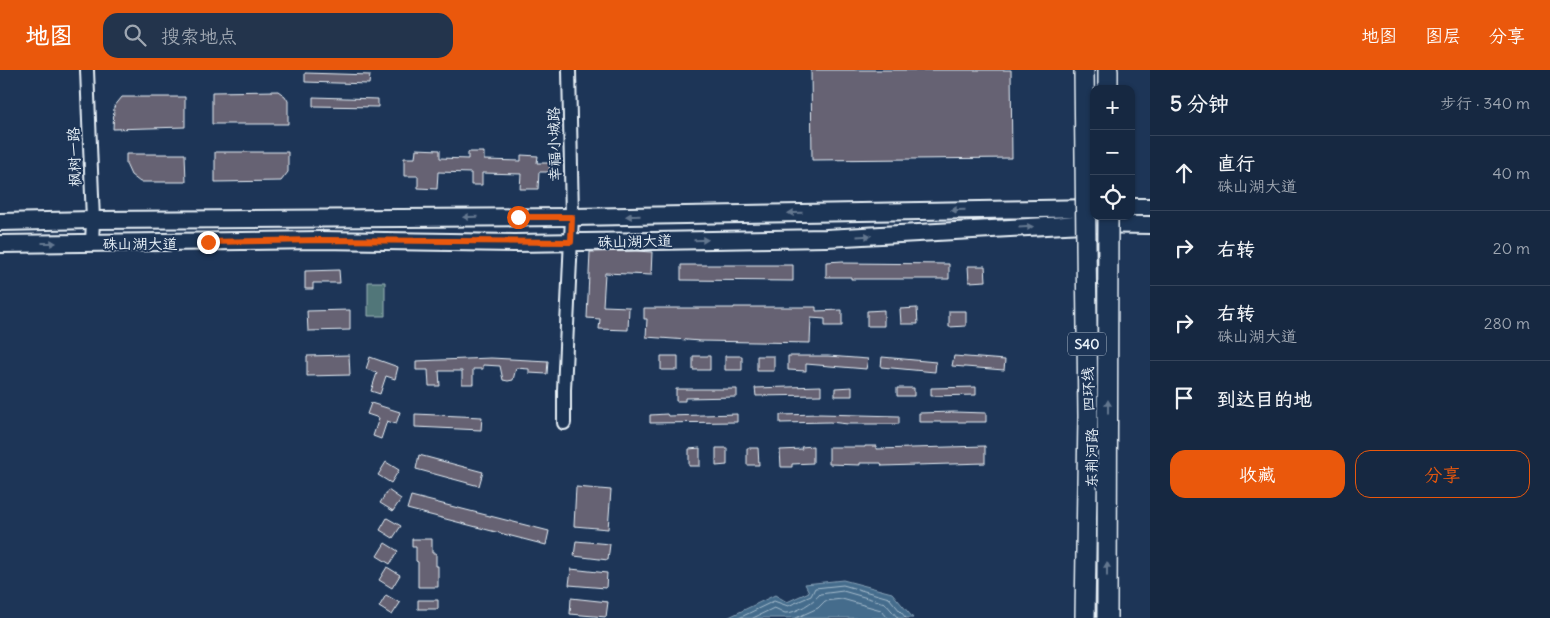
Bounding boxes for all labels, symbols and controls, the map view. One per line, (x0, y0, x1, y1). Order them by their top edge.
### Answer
search box (103, 13, 453, 58)
text: 地图 (25, 20, 73, 50)
icon: search (121, 21, 149, 49)
text: 搜索地点 (161, 24, 237, 48)
text: 地图 (1361, 24, 1397, 47)
text: 图层 (1425, 24, 1461, 47)
text: 分享 (1489, 24, 1525, 47)
map controls (1090, 85, 1135, 220)
button: + (1090, 85, 1135, 130)
text: 5 分钟 (1170, 90, 1229, 117)
text: 步行 · 340 m (1440, 93, 1530, 113)
street label: 幸福小城路 (544, 106, 564, 182)
street label: 枫树一路 (63, 127, 85, 187)
button: − (1090, 130, 1135, 175)
text: 直行 (1217, 151, 1255, 175)
icon: ahead (1170, 159, 1198, 187)
text: 40 m (1492, 163, 1530, 183)
button: locate (1090, 175, 1135, 220)
text: 硃山湖大道 (1217, 176, 1297, 196)
route start (507, 206, 530, 229)
one-way arrow (949, 206, 965, 214)
one-way arrow (787, 209, 803, 217)
one-way arrow (624, 212, 640, 220)
one-way arrow (462, 213, 478, 221)
one-way arrow (1018, 223, 1034, 231)
route end (197, 231, 220, 254)
street label: 硃山湖大道 (597, 231, 673, 251)
one-way arrow (856, 231, 872, 239)
street label: 硃山湖大道 (102, 234, 178, 253)
icon: right (1170, 234, 1198, 262)
one-way arrow (693, 236, 709, 244)
text: 右转 (1217, 237, 1255, 261)
text: 20 m (1493, 238, 1530, 258)
one-way arrow (41, 239, 57, 247)
text: 右转 (1217, 301, 1255, 325)
icon: right (1170, 309, 1198, 337)
text: 280 m (1484, 313, 1530, 333)
text: 硃山湖大道 (1217, 326, 1297, 346)
road number: S40 (1068, 332, 1106, 356)
street label: 四环线 (1078, 366, 1098, 412)
icon: arrive (1170, 384, 1198, 412)
text: 到达目的地 (1217, 387, 1312, 411)
one-way arrow (1104, 399, 1112, 415)
street label: 东荆河路 (1082, 428, 1101, 488)
button: 收藏 (1170, 450, 1345, 498)
button: 分享 (1355, 450, 1530, 498)
one-way arrow (1103, 561, 1111, 577)

